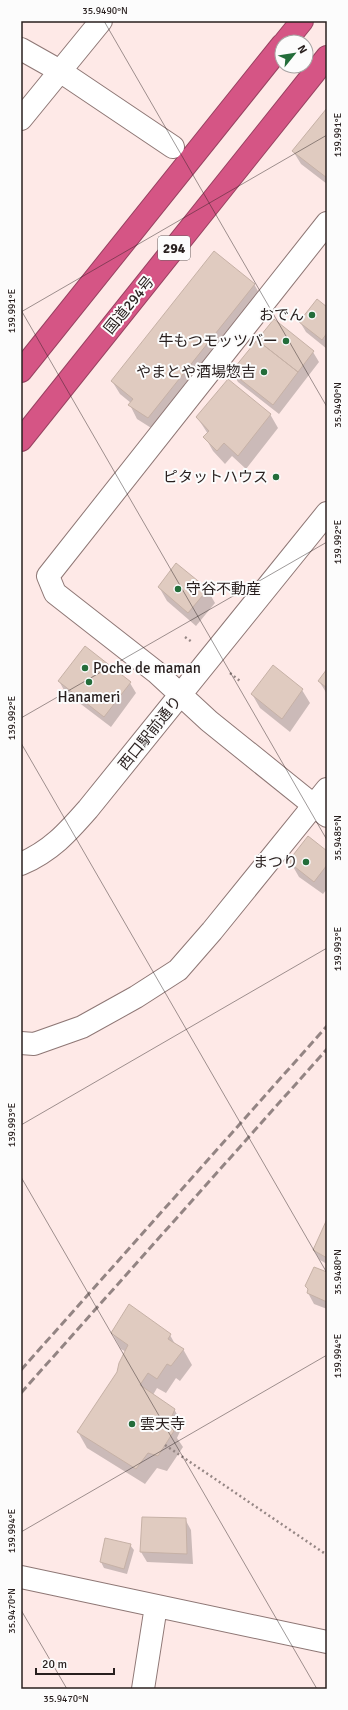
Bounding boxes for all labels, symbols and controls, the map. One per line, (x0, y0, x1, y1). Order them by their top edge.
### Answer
text: 35.9490°N (82, 5, 128, 17)
north arrow (274, 34, 314, 74)
text: N (295, 43, 310, 56)
text: 139.991°E (332, 112, 344, 157)
road number: 294 (158, 236, 190, 260)
street label: 国道294号 (100, 272, 158, 338)
text: 139.991°E (6, 288, 18, 333)
place label: おでん (259, 306, 304, 324)
marker: おでん (307, 310, 317, 320)
place label: 牛もつモッツバー (159, 332, 278, 350)
marker: 牛もつモッツバー (281, 336, 291, 346)
place label: やまとや酒場惣吉 (136, 363, 256, 381)
marker: やまとや酒場惣吉 (259, 367, 269, 377)
text: 35.9490°N (332, 382, 344, 428)
place label: ピタットハウス (163, 468, 268, 486)
marker: ピタットハウス (271, 472, 281, 482)
text: 139.992°E (332, 519, 344, 564)
place label: 守谷不動産 (186, 580, 261, 598)
marker: 守谷不動産 (173, 584, 183, 594)
place label: Poche de maman (93, 659, 201, 677)
marker: Poche de maman (80, 663, 90, 673)
marker: Hanameri (84, 677, 94, 687)
place label: Hanameri (58, 688, 120, 706)
street label: 西口駅前通り (115, 692, 185, 774)
text: 139.992°E (6, 695, 18, 740)
text: 35.9485°N (332, 815, 344, 861)
place label: まつり (253, 853, 298, 871)
marker: まつり (301, 857, 311, 867)
text: 139.993°E (332, 926, 344, 971)
text: 139.993°E (6, 1102, 18, 1147)
text: 35.9480°N (332, 1249, 344, 1295)
text: 139.994°E (332, 1333, 344, 1378)
place label: 雲天寺 (140, 1415, 185, 1433)
marker: 雲天寺 (127, 1419, 137, 1429)
text: 139.994°E (6, 1508, 18, 1553)
text: 35.9470°N (6, 1588, 18, 1634)
scale bar (36, 1650, 114, 1676)
text: 20 m (42, 1657, 67, 1672)
text: 35.9470°N (43, 1693, 89, 1705)

